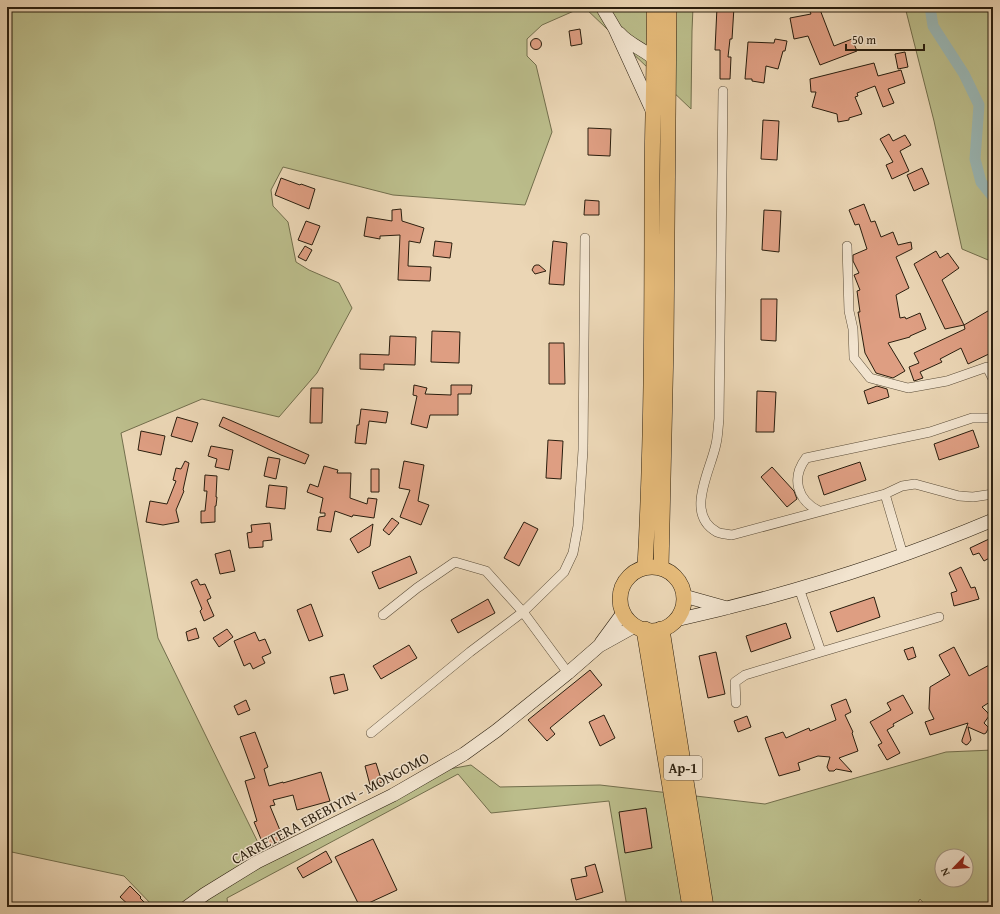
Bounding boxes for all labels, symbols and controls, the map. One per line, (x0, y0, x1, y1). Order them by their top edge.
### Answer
scale bar (846, 26, 924, 52)
text: 50 m (852, 31, 876, 48)
street label: CARRETERA EBEBIYIN - MONGOMO (227, 747, 433, 869)
road number: Ap-1 (664, 756, 702, 780)
north arrow (934, 848, 974, 888)
text: N (936, 865, 954, 879)

